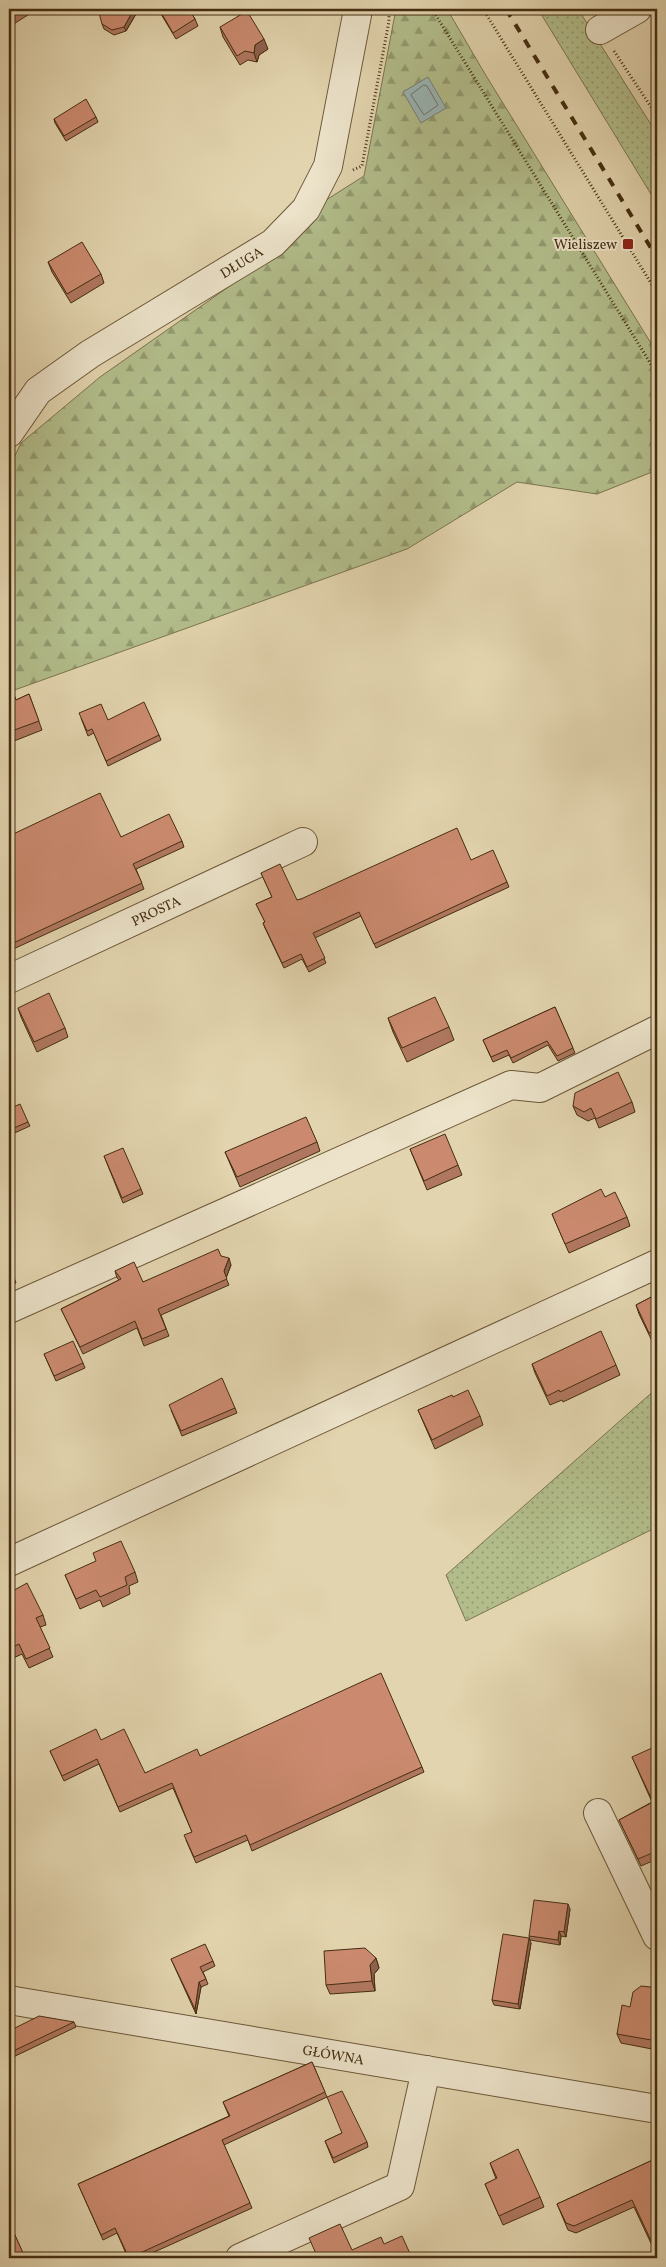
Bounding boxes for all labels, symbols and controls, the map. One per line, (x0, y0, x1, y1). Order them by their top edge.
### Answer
place label: Wieliszew (554, 236, 617, 255)
marker: Wieliszew (621, 237, 635, 251)
street label: DŁUGA (217, 243, 267, 284)
street label: PROSTA (129, 892, 184, 932)
street label: GŁÓWNA (301, 2042, 366, 2071)

